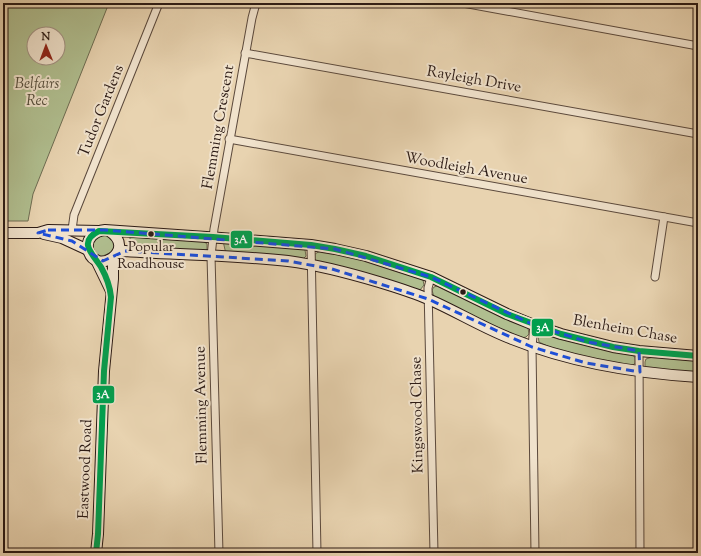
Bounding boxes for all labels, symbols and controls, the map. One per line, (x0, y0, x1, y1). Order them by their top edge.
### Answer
north arrow (26, 26, 66, 66)
text: N (40, 29, 51, 45)
street label: Rayleigh Drive (425, 61, 523, 99)
street label: Tudor Gardens (74, 62, 130, 160)
street label: Flemming Crescent (198, 63, 240, 191)
park label: Belfairs Rec (15, 74, 59, 112)
street label: Woodleigh Avenue (403, 148, 529, 190)
marker: Popular Roadhouse (146, 229, 156, 239)
line badge: 3A (230, 230, 253, 249)
text: 3A (234, 232, 248, 248)
place label: Popular Roadhouse (117, 238, 185, 275)
unlabelled marker (458, 287, 468, 297)
street label: Blenheim Chase (571, 311, 679, 350)
line badge: 3A (531, 318, 554, 337)
text: 3A (536, 320, 550, 336)
street label: Flemming Avenue (190, 346, 214, 464)
street label: Kingswood Chase (406, 357, 430, 473)
line badge: 3A (92, 385, 115, 404)
text: 3A (96, 387, 110, 403)
street label: Eastwood Road (74, 418, 98, 519)

